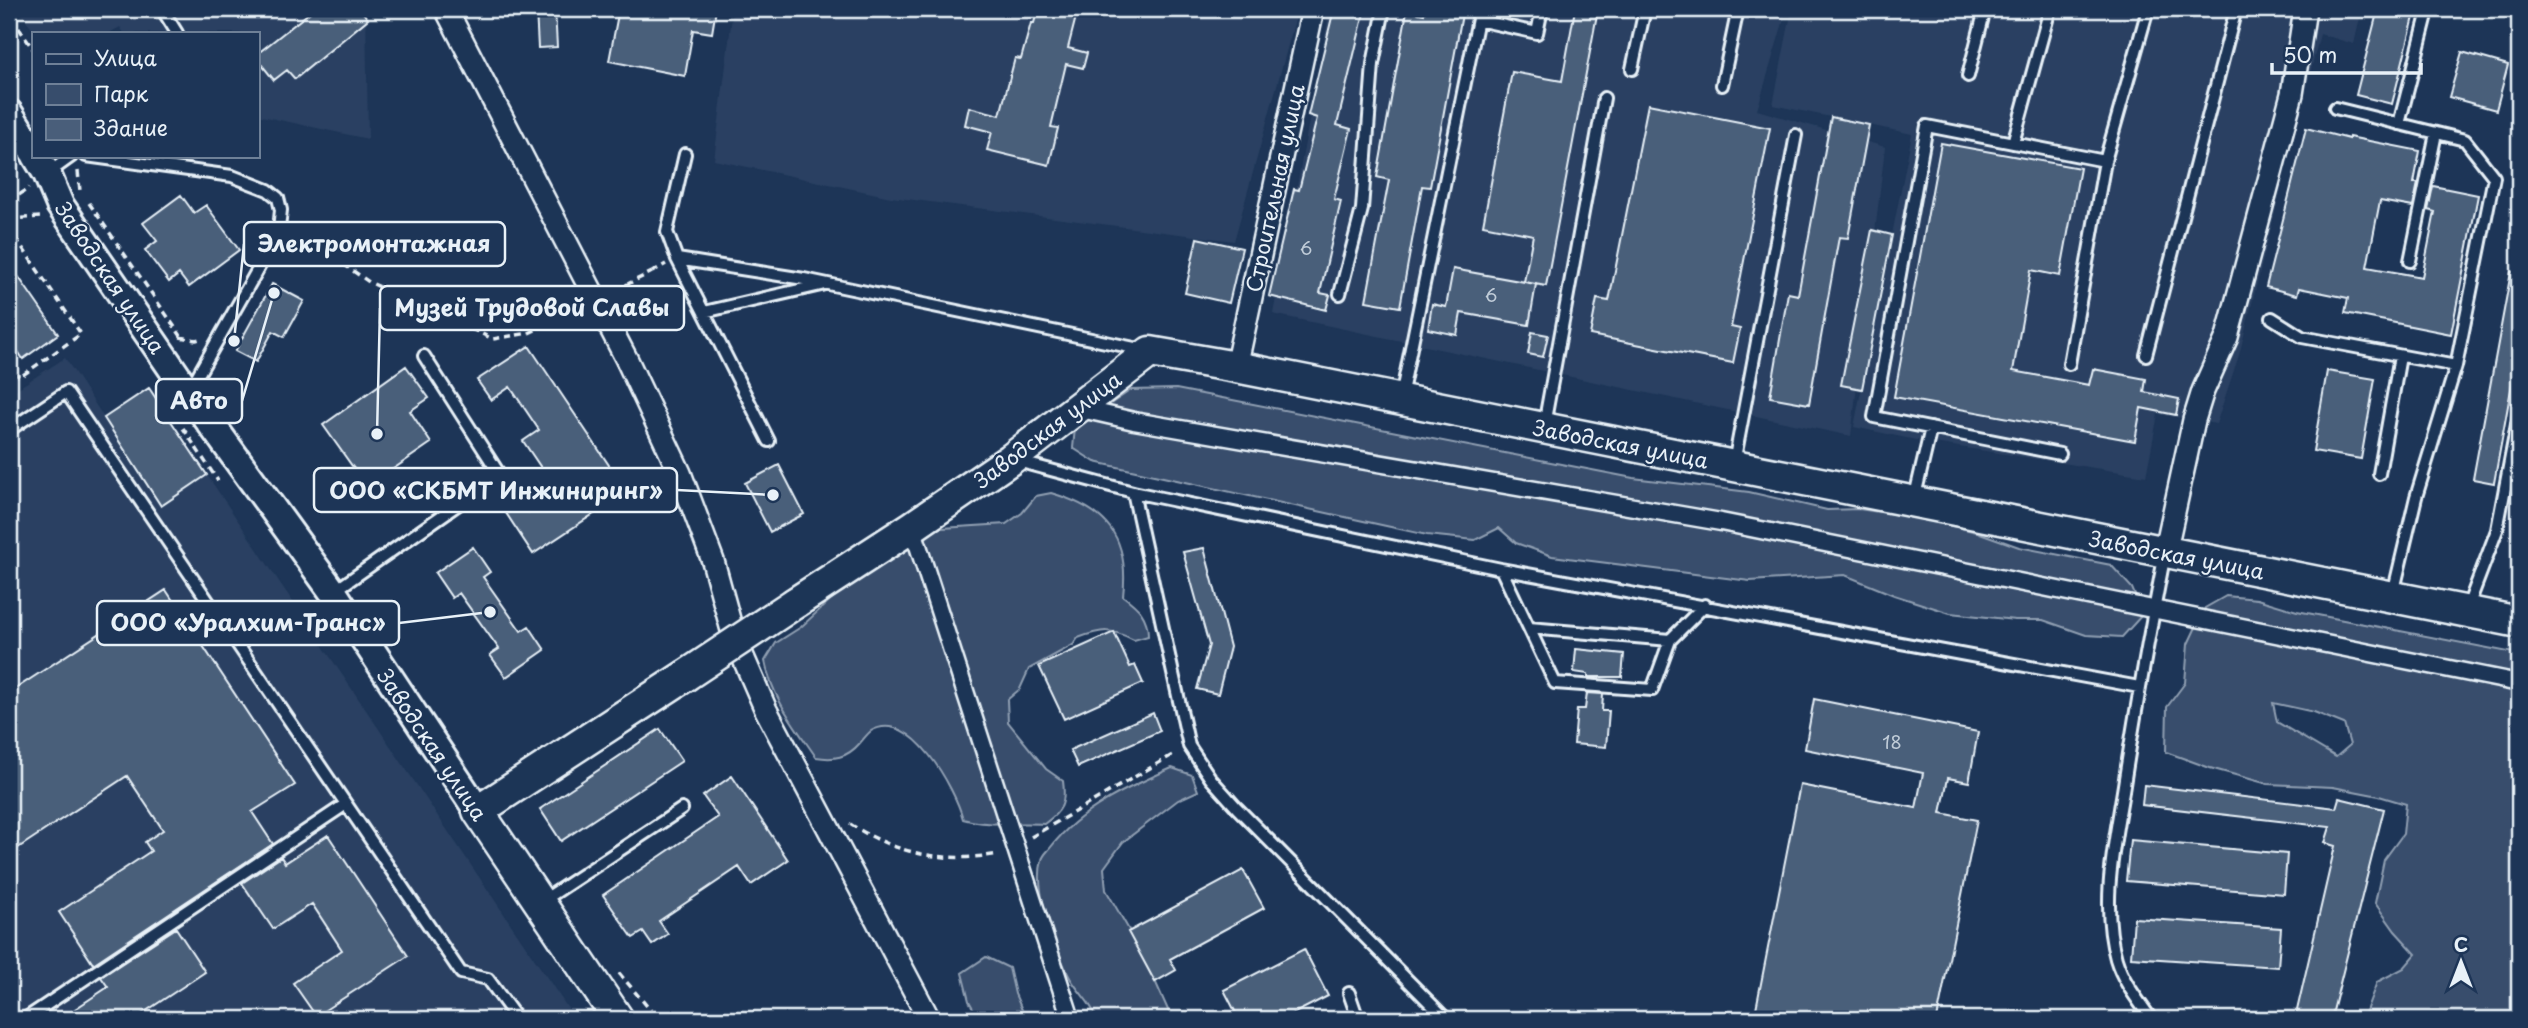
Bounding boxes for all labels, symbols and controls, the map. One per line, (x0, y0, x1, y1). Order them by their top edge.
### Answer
legend (32, 32, 259, 158)
scale bar (2272, 32, 2421, 76)
text: 50 m (2283, 38, 2337, 70)
text: Улица (94, 41, 157, 73)
text: Парк (94, 77, 149, 109)
street label: Строительная улица (1236, 80, 1312, 295)
text: Здание (94, 111, 168, 143)
street label: Заводская улица (48, 194, 174, 360)
callout: Электромонтажная (244, 222, 505, 266)
text: Электромонтажная (257, 225, 491, 260)
house number: 6 (1300, 234, 1312, 261)
house number: 6 (1485, 281, 1497, 308)
callout: Музей Трудовой Славы (380, 286, 684, 330)
text: Музей Трудовой Славы (395, 289, 669, 324)
street label: Заводская улица (966, 362, 1128, 495)
callout: Авто (156, 379, 242, 423)
text: Авто (170, 382, 228, 417)
street label: Заводская улица (1531, 410, 1712, 476)
callout: ООО «СКБМТ Инжиниринг» (314, 468, 677, 512)
text: ООО «СКБМТ Инжиниринг» (329, 472, 663, 507)
street label: Заводская улица (2087, 521, 2268, 587)
callout: ООО «Уралхим-Транс» (97, 601, 399, 645)
text: ООО «Уралхим-Транс» (111, 604, 386, 639)
street label: Заводская улица (370, 661, 496, 827)
house number: 18 (1882, 728, 1902, 755)
north arrow (2426, 926, 2496, 996)
text: С (2454, 930, 2468, 958)

